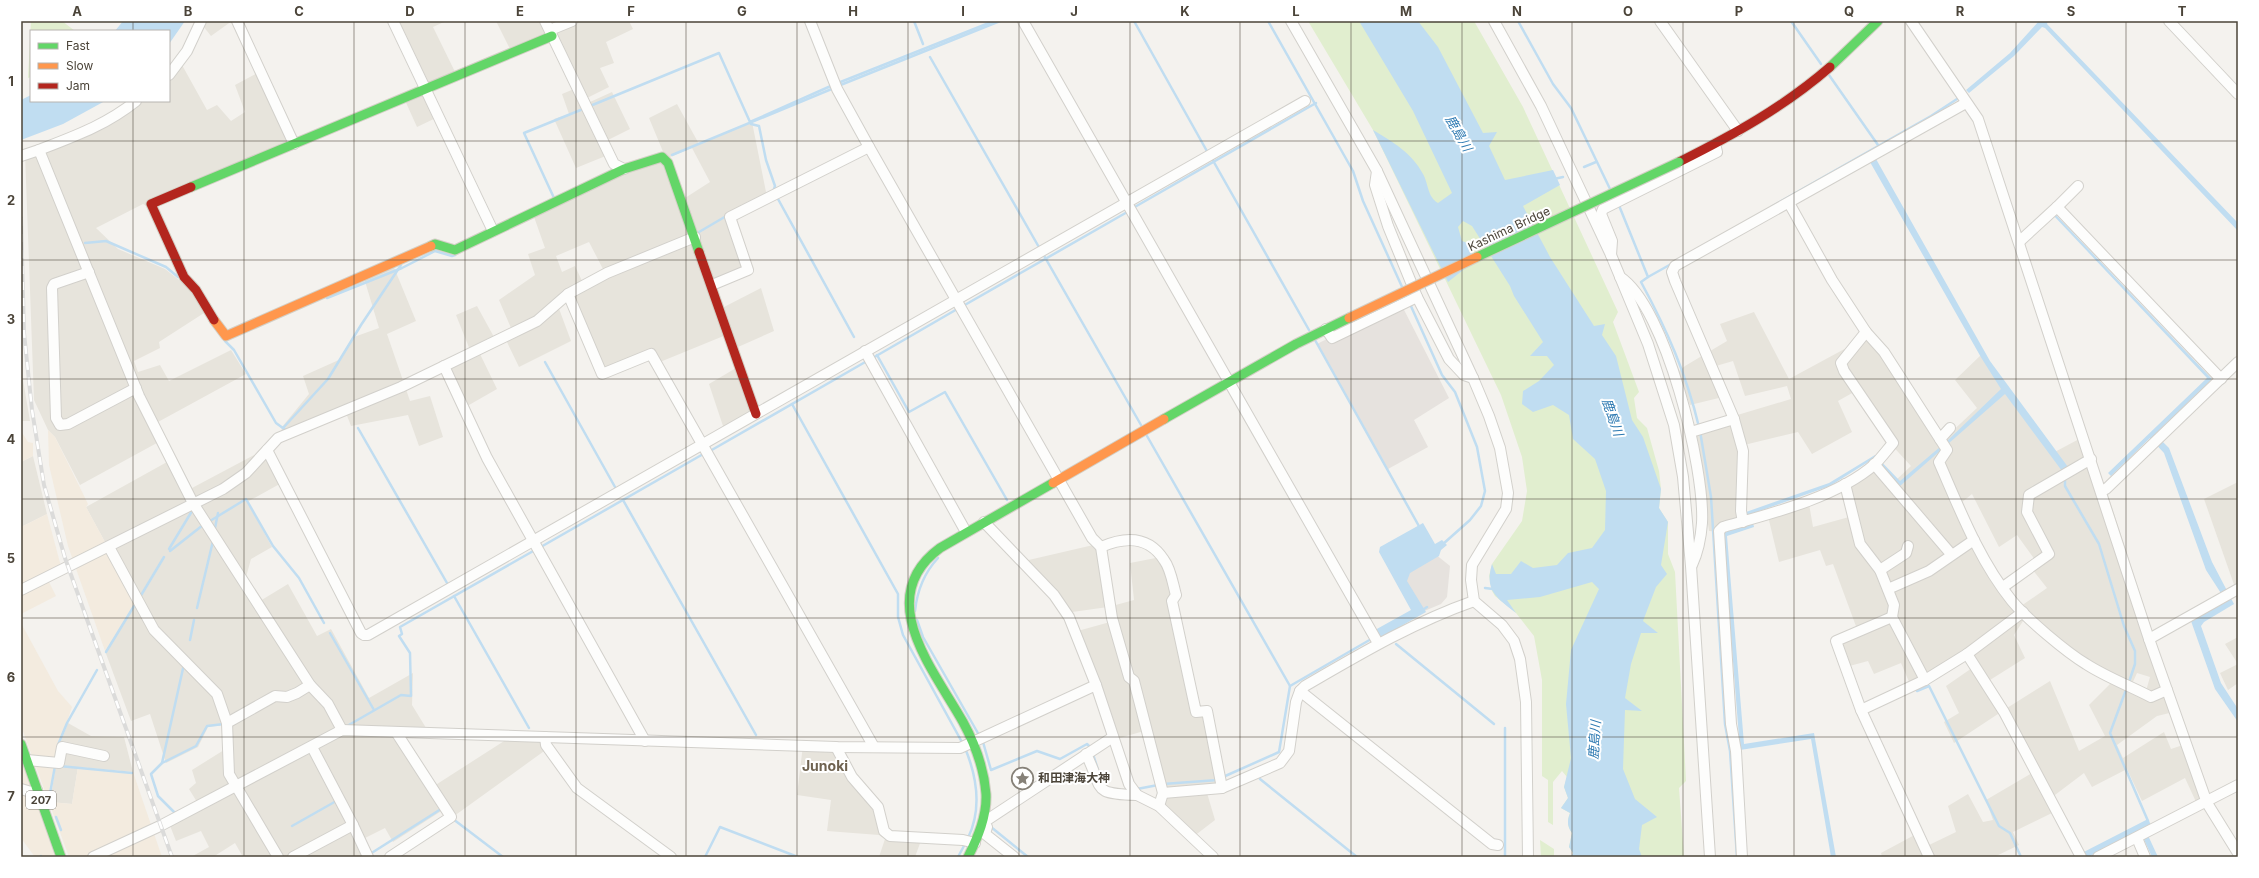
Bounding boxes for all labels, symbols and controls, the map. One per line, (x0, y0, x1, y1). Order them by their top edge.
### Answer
text: A (72, 3, 82, 19)
text: B (184, 3, 193, 19)
text: C (294, 3, 304, 19)
text: D (405, 3, 415, 19)
text: E (516, 3, 524, 19)
text: F (627, 3, 635, 19)
text: G (737, 3, 747, 19)
text: H (848, 3, 858, 19)
text: I (961, 3, 965, 19)
text: J (1070, 3, 1078, 19)
text: K (1180, 3, 1190, 19)
text: L (1292, 3, 1300, 19)
text: M (1400, 3, 1412, 19)
text: N (1512, 3, 1522, 19)
text: O (1623, 3, 1633, 19)
text: P (1735, 3, 1743, 19)
text: Q (1844, 3, 1854, 19)
text: R (1956, 3, 1965, 19)
text: S (2067, 3, 2075, 19)
text: T (2178, 3, 2187, 19)
legend (30, 30, 170, 102)
text: Fast (66, 38, 90, 53)
text: Slow (66, 58, 94, 73)
text: 1 (8, 73, 14, 89)
text: Jam (66, 78, 90, 93)
water label: 鹿島川 (1442, 112, 1477, 156)
text: 2 (7, 192, 15, 208)
street label: Kashima Bridge (1465, 203, 1552, 254)
text: 3 (7, 311, 15, 327)
water label: 鹿島川 (1599, 396, 1628, 440)
text: 4 (7, 431, 16, 447)
text: 5 (7, 550, 15, 566)
text: 6 (7, 669, 15, 685)
water label: 鹿島川 (1585, 718, 1603, 760)
district label: Junoki (802, 757, 848, 774)
place icon: 和田津海大神 (1010, 765, 1036, 791)
place label: 和田津海大神 (1038, 770, 1110, 785)
text: 7 (7, 788, 15, 804)
road number: 207 (26, 791, 56, 809)

